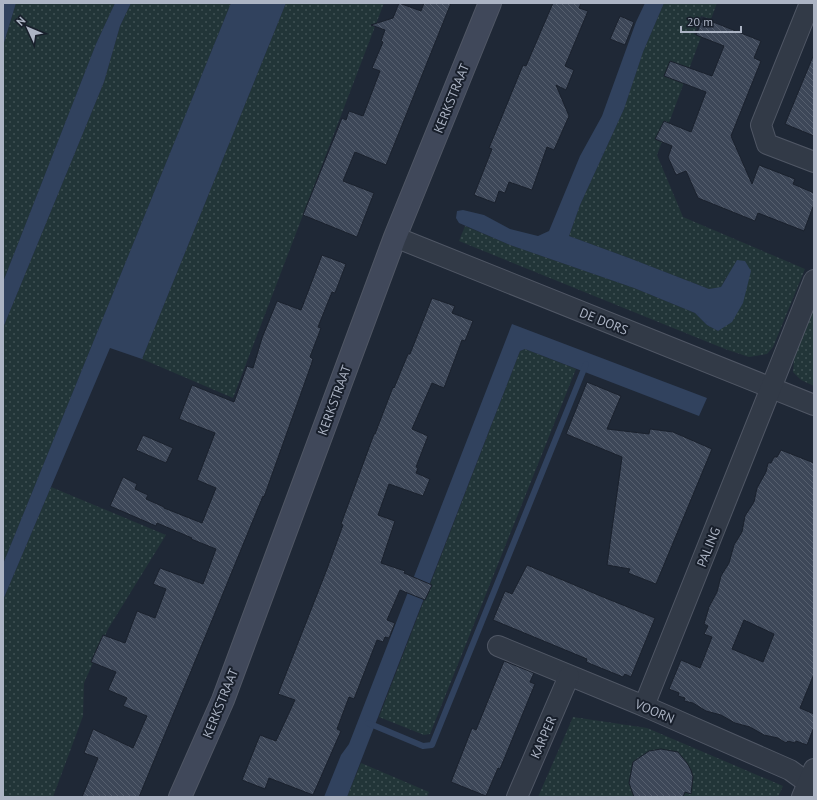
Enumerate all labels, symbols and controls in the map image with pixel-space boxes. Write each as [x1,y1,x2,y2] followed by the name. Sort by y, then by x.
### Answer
[8,8,48,48] north arrow
[681,8,741,34] scale bar
[13,14,28,29] text: N
[687,14,713,29] text: 20 m
[430,61,473,136] street label: KERKSTRAAT
[577,304,631,339] street label: DE DORS
[314,363,355,438] street label: KERKSTRAAT
[693,525,724,570] street label: PALING
[199,666,242,741] street label: KERKSTRAAT
[632,695,677,727] street label: VOORN
[527,713,560,761] street label: KARPER

